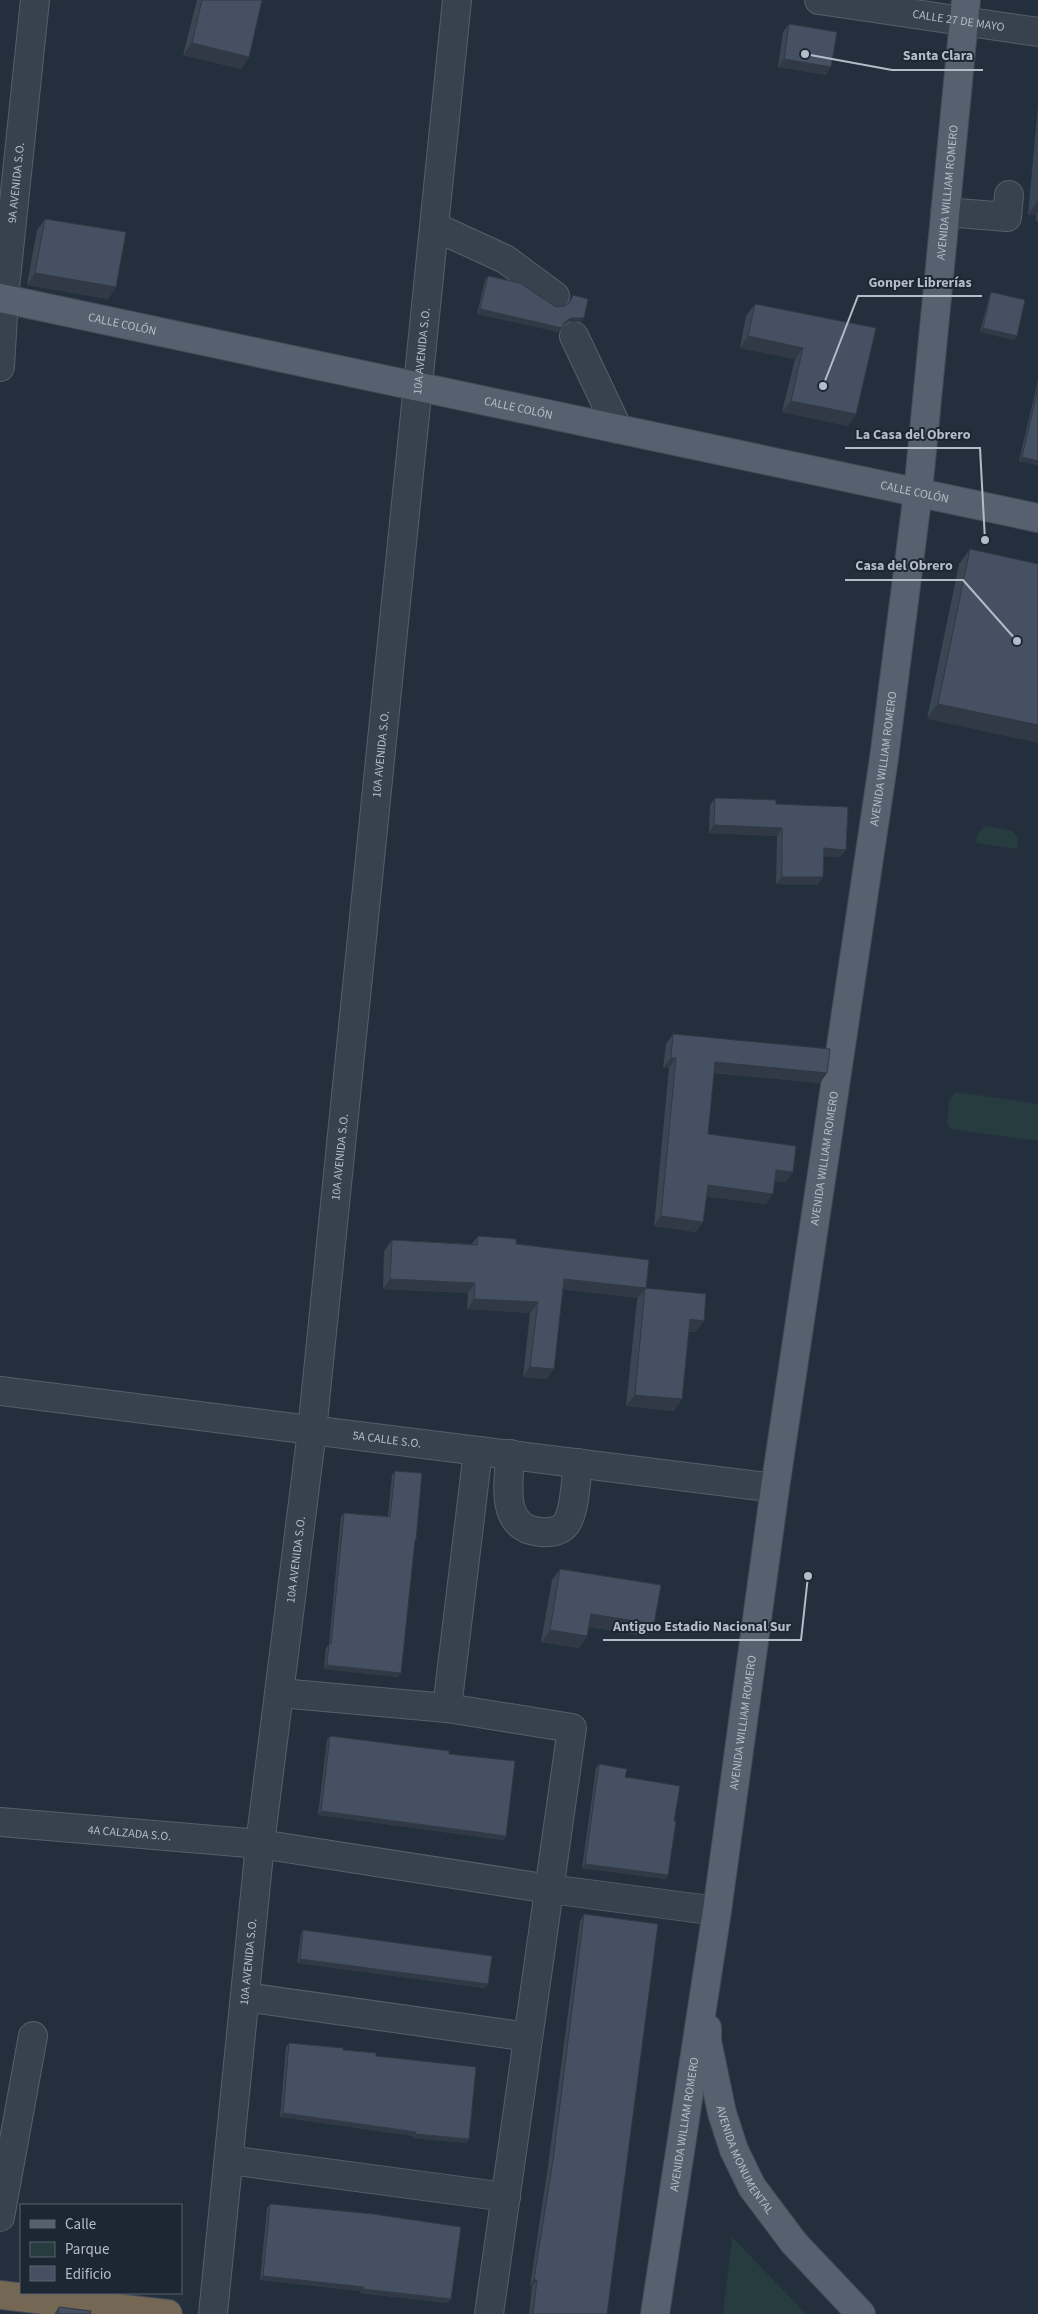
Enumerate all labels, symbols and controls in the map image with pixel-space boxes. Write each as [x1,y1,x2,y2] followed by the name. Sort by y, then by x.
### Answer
[911,6,1006,36] street label: CALLE 27 DE MAYO
[892,41,983,70] callout: Santa Clara
[903,46,973,66] text: Santa Clara
[933,124,963,261] street label: AVENIDA WILLIAM ROMERO
[4,141,29,224] street label: 9A AVENIDA S.O.
[858,267,982,296] callout: Gonper Librerías
[868,273,972,293] text: Gonper Librerías
[409,307,435,395] street label: 10A AVENIDA S.O.
[86,309,158,340] street label: CALLE COLÓN
[483,393,554,424] street label: CALLE COLÓN
[845,419,980,448] callout: La Casa del Obrero
[856,425,971,445] text: La Casa del Obrero
[879,477,950,508] street label: CALLE COLÓN
[845,551,963,580] callout: Casa del Obrero
[855,556,953,576] text: Casa del Obrero
[866,690,901,827] street label: AVENIDA WILLIAM ROMERO
[368,710,394,798] street label: 10A AVENIDA S.O.
[806,1090,843,1227] street label: AVENIDA WILLIAM ROMERO
[327,1113,353,1201] street label: 10A AVENIDA S.O.
[352,1427,422,1453] street label: 5A CALLE S.O.
[282,1515,310,1604] street label: 10A AVENIDA S.O.
[603,1611,801,1640] callout: Antiguo Estadio Nacional Sur
[612,1617,791,1637] text: Antiguo Estadio Nacional Sur
[726,1654,761,1791] street label: AVENIDA WILLIAM ROMERO
[87,1821,172,1845] street label: 4A CALZADA S.O.
[236,1918,262,2006] street label: 10A AVENIDA S.O.
[666,2056,703,2193] street label: AVENIDA WILLIAM ROMERO
[712,2104,778,2218] street label: AVENIDA MONUMENTAL
[20,2204,182,2294] legend
[65,2214,96,2235] text: Calle
[65,2239,109,2260] text: Parque
[65,2264,112,2285] text: Edificio

